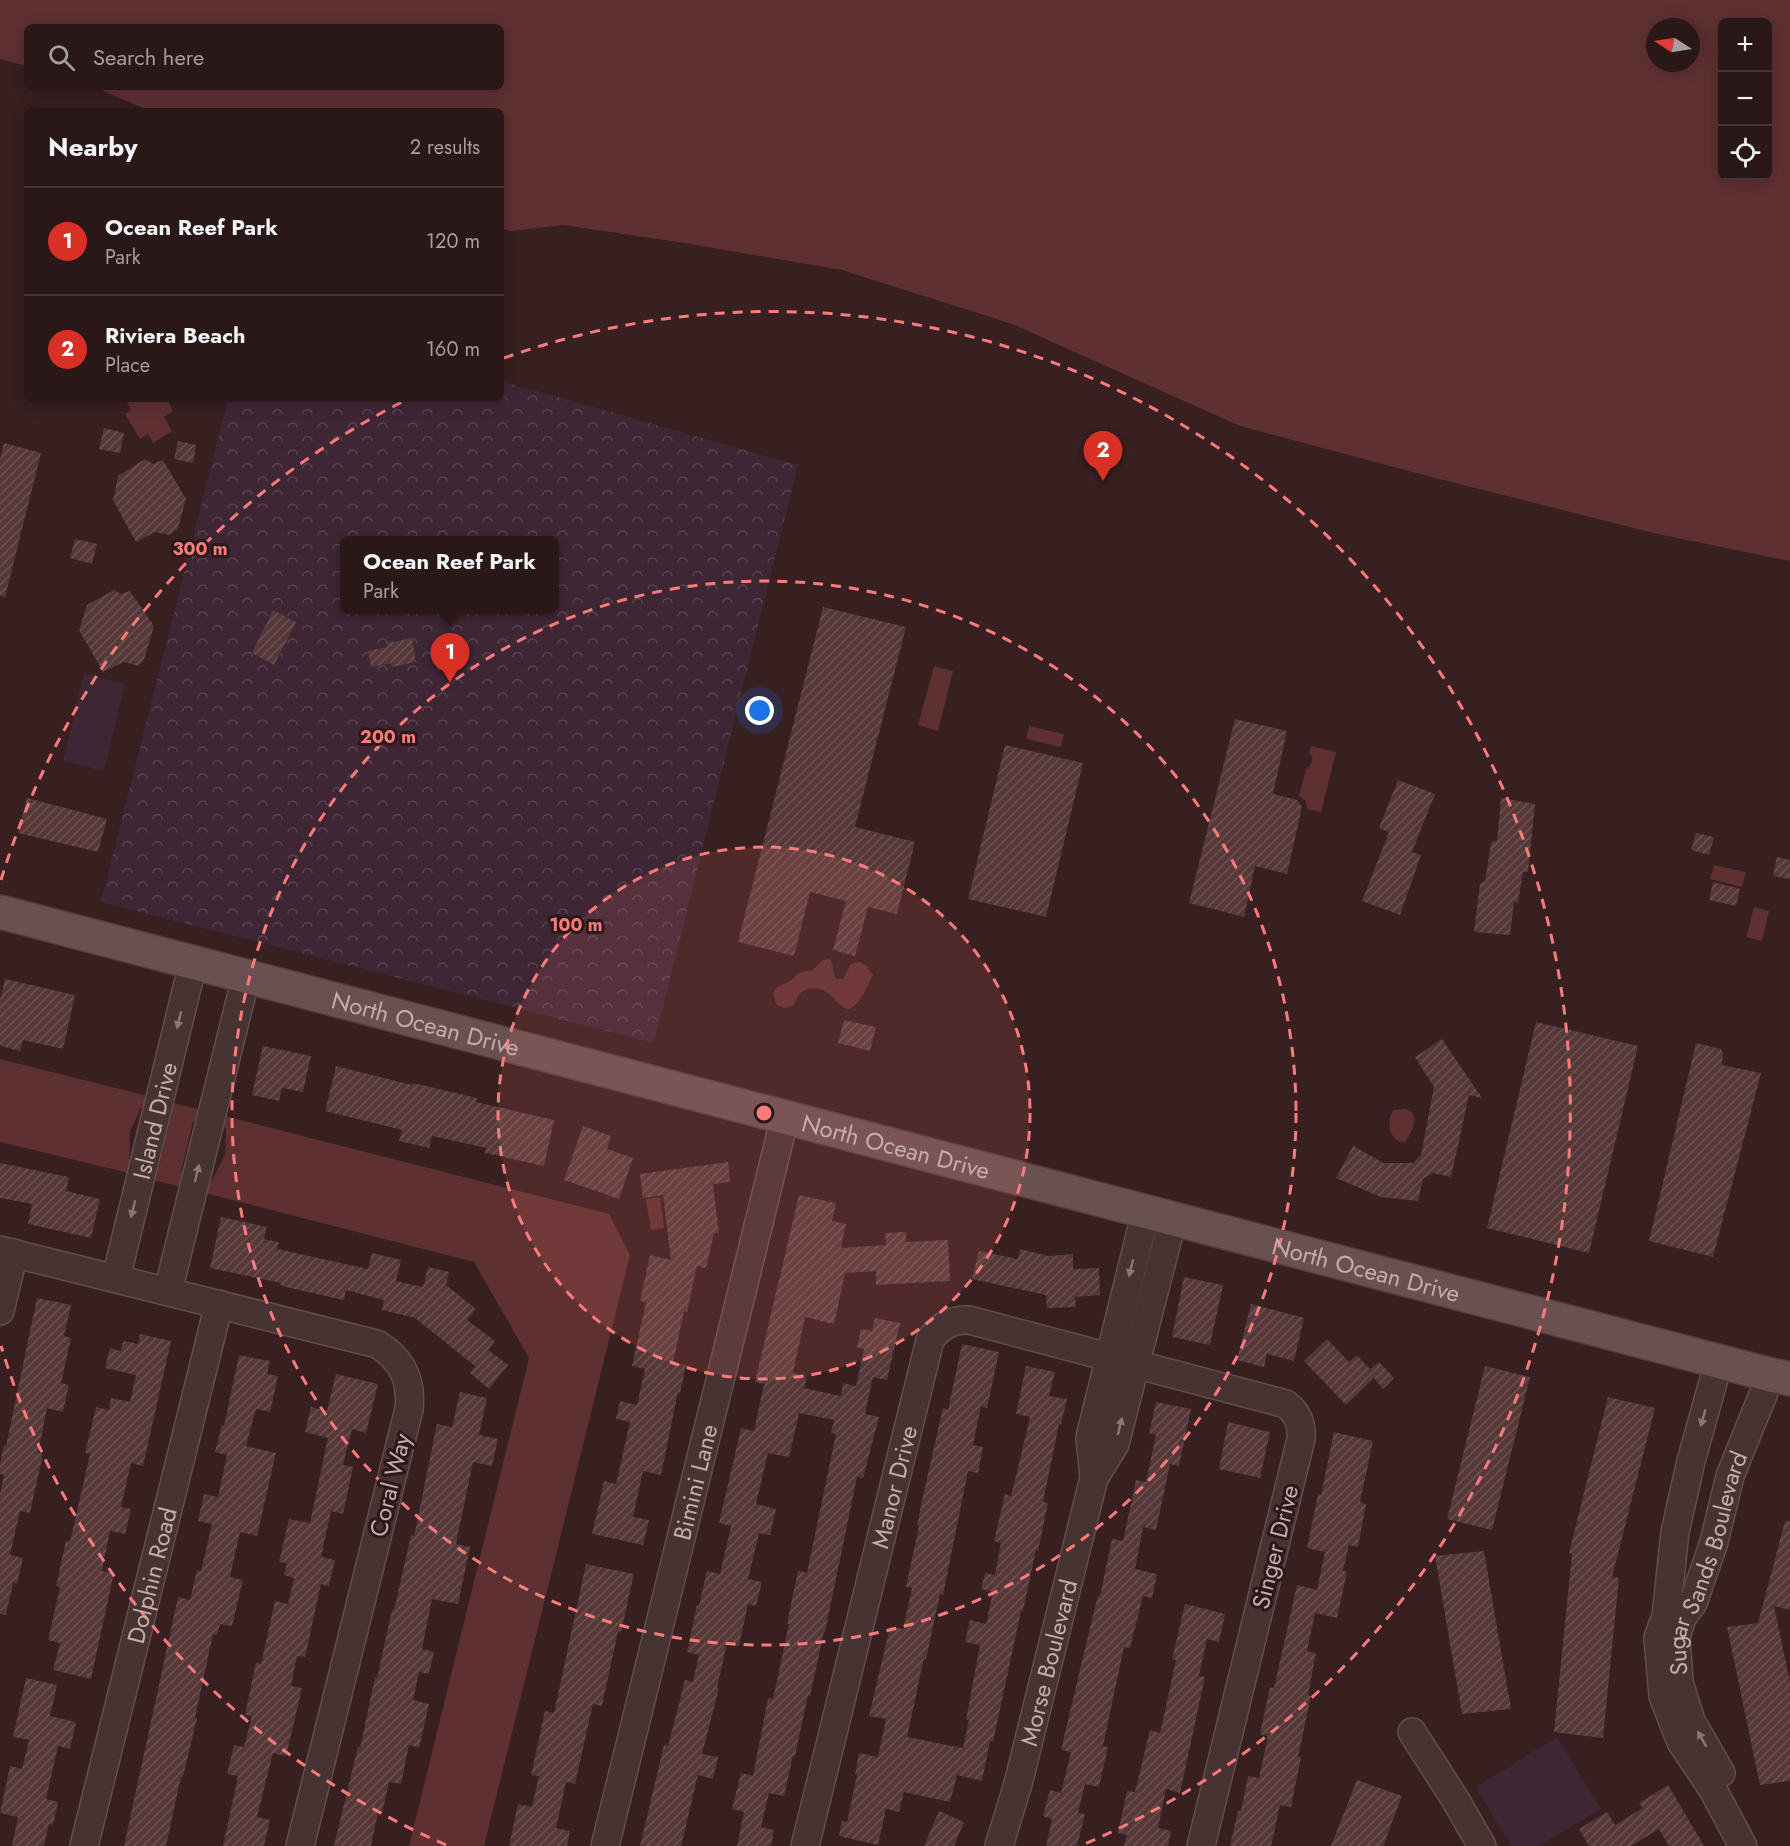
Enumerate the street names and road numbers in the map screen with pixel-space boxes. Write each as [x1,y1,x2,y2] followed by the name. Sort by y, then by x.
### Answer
[328,982,524,1065] street label: North Ocean Drive
[123,1058,186,1183] street label: Island Drive
[798,1105,994,1188] street label: North Ocean Drive
[1268,1228,1464,1310] street label: North Ocean Drive
[664,1420,726,1543] street label: Bimini Lane
[862,1422,926,1552] street label: Manor Drive
[360,1429,420,1540] street label: Coral Way
[1658,1446,1756,1677] street label: Sugar Sands Boulevard
[1243,1481,1307,1613] street label: Singer Drive
[118,1504,185,1647] street label: Dolphin Road
[1011,1575,1086,1750] street label: Morse Boulevard

